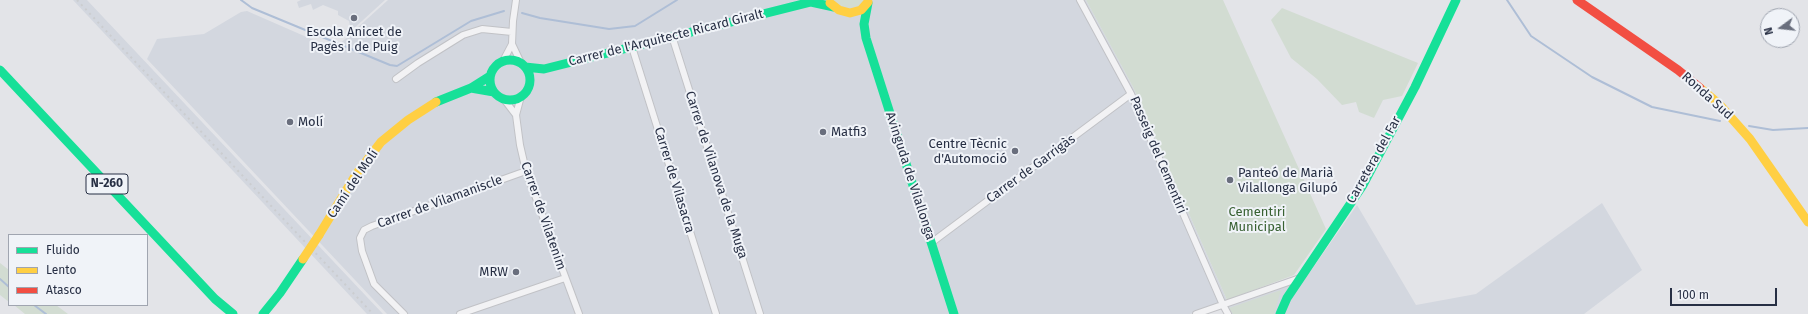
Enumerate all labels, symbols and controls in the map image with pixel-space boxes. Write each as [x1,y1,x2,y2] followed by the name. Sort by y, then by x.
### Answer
[567,6,765,70] street label: Carrer de l'Arquitecte Ricard Giralt
[1760,8,1800,48] north arrow
[349,13,359,23] marker: Escola Anicet de Pagès i de Puig
[306,24,402,55] place label: Escola Anicet de Pagès i de Puig
[1762,26,1776,36] text: N
[1678,69,1736,123] street label: Ronda Sud
[682,89,750,261] street label: Carrer de Vilanova de la Muga
[1126,94,1190,216] street label: Passeig del Cementiri
[882,110,938,242] street label: Avinguda de Vilallonga
[298,114,323,130] place label: Molí
[1344,114,1404,206] street label: Carretera del Far
[285,117,295,127] marker: Molí
[831,124,867,140] place label: Matfi3
[650,125,698,235] street label: Carrer de Vilasacra
[818,127,828,137] marker: Matfi3
[983,131,1079,207] street label: Carrer de Garrigàs
[929,136,1007,167] place label: Centre Tècnic d'Automoció
[1010,146,1020,156] marker: Centre Tècnic d'Automoció
[324,147,382,221] street label: Camí del Molí
[517,160,569,272] street label: Carrer de Vilatenim
[1238,165,1338,196] place label: Panteó de Marià Vilallonga Gilupó
[375,172,505,232] street label: Carrer de Vilamaniscle
[86,174,128,194] road number: N-260
[1225,175,1235,185] marker: Panteó de Marià Vilallonga Gilupó
[1228,204,1286,235] park label: Cementiri Municipal
[8,234,148,306] legend
[46,243,80,257] text: Fluido
[46,263,76,277] text: Lento
[479,264,508,280] place label: MRW
[511,267,521,277] marker: MRW
[1672,280,1779,306] scale bar
[46,283,82,297] text: Atasco
[1677,288,1709,302] text: 100 m

